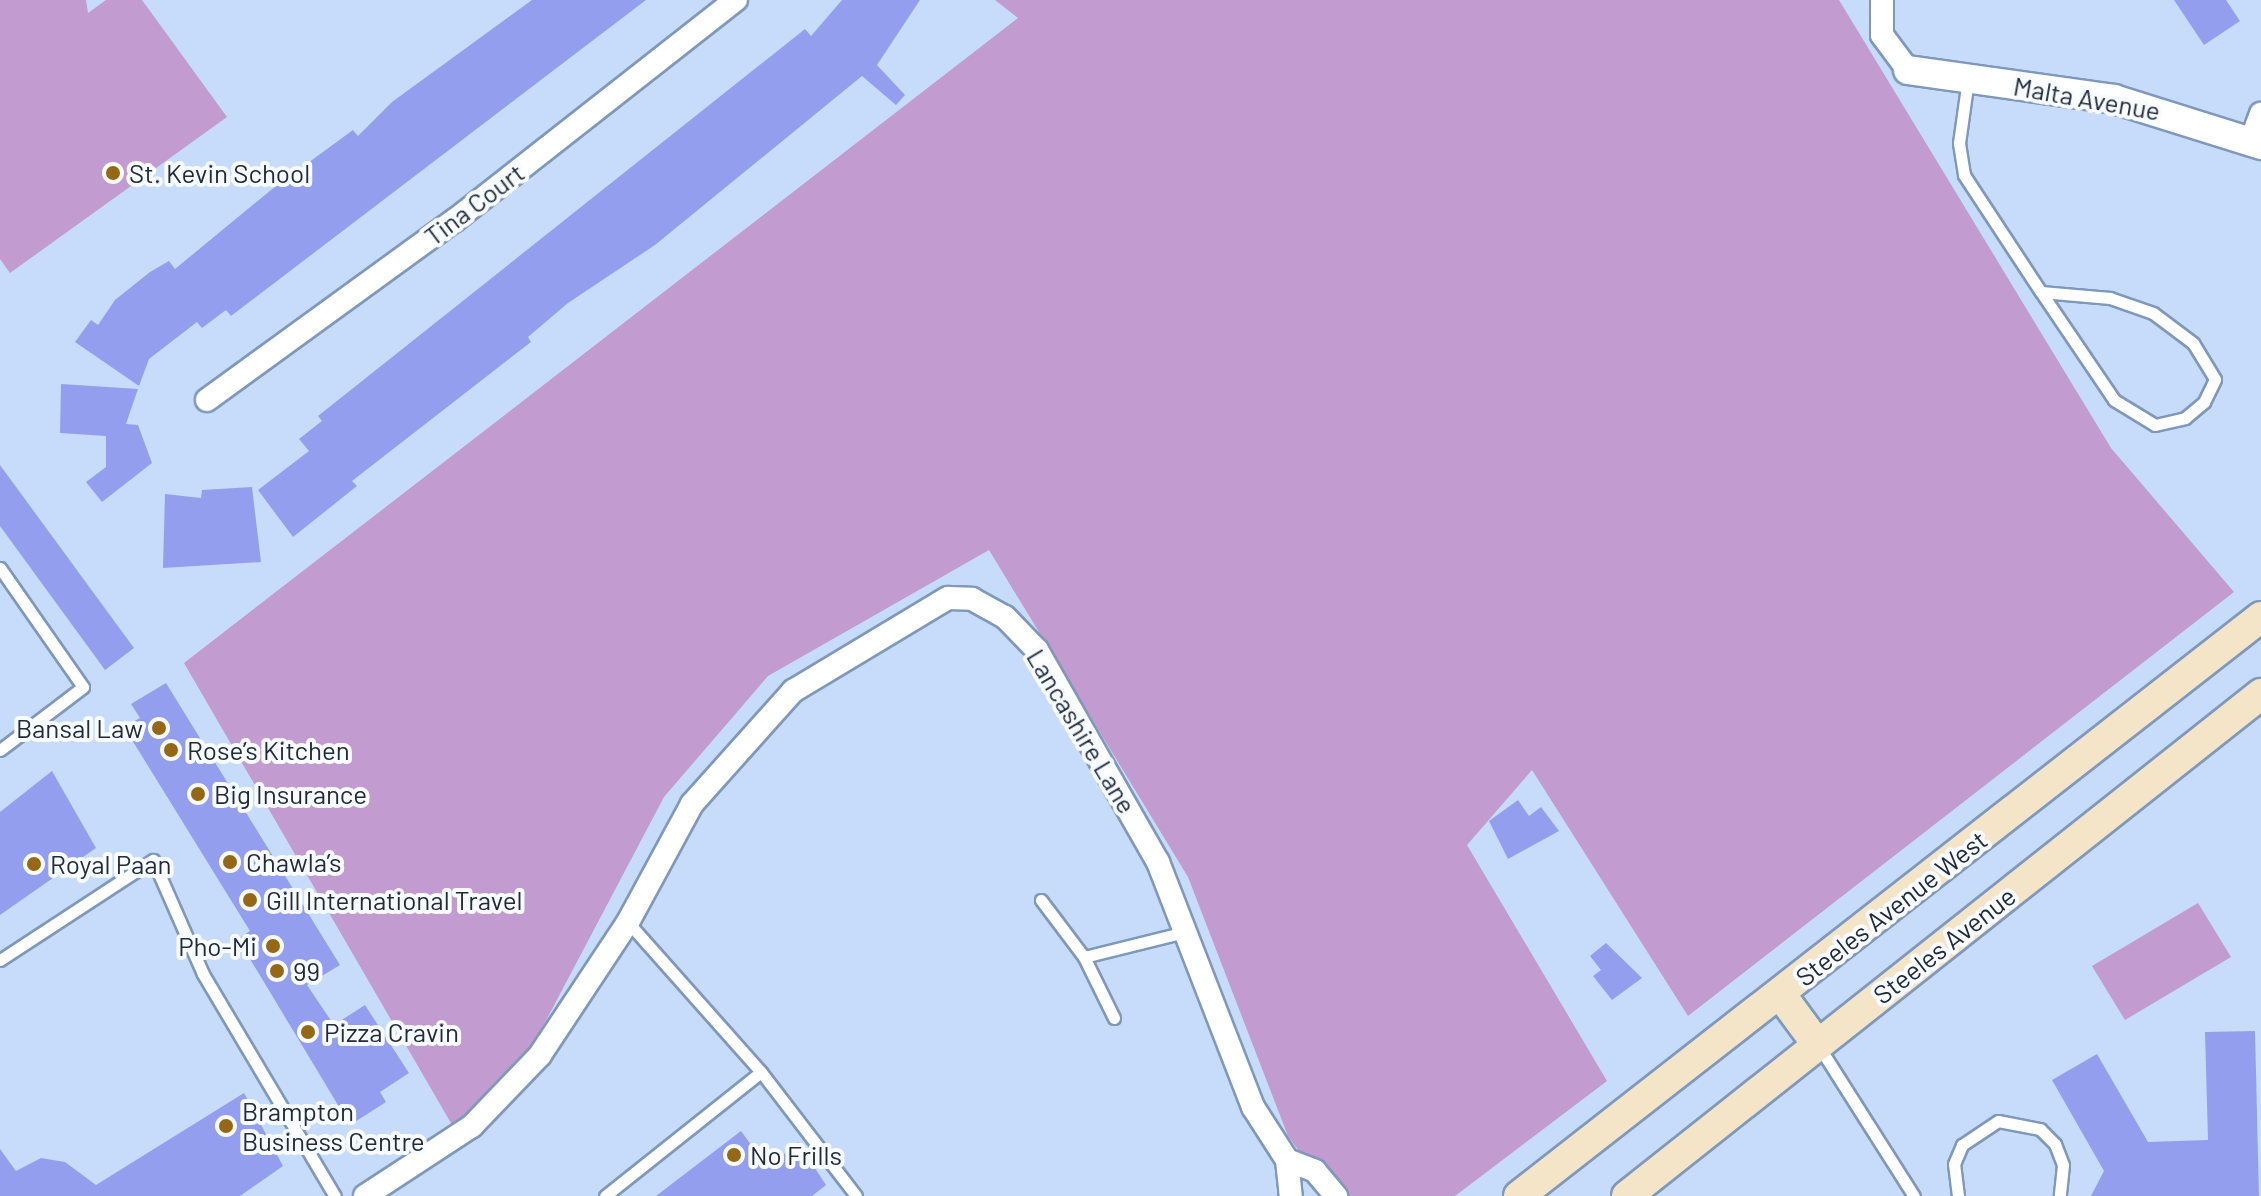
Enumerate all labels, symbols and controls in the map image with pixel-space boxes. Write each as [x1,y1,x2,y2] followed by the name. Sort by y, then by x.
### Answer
[2011,70,2163,126] street label: Malta Avenue
[418,156,530,252] street label: Tina Court
[129,157,310,189] place label: St. Kevin School
[104,164,122,182] marker: St. Kevin School
[1021,643,1143,819] street label: Lancashire Lane
[16,712,143,744] place label: Bansal Law
[150,719,168,737] marker: Bansal Law
[187,734,350,766] place label: Rose’s Kitchen
[162,741,180,759] marker: Rose’s Kitchen
[214,778,367,810] place label: Big Insurance
[189,785,207,803] marker: Big Insurance
[1789,824,1993,992] street label: Steeles Avenue West
[246,846,341,878] place label: Chawla’s
[50,848,172,880] place label: Royal Paan
[221,853,239,871] marker: Chawla’s
[25,855,43,873] marker: Royal Paan
[1867,880,2021,1010] street label: Steeles Avenue
[266,884,523,916] place label: Gill International Travel
[241,891,259,909] marker: Gill International Travel
[178,930,257,962] place label: Pho-Mi
[264,937,282,955] marker: Pho-Mi
[293,955,320,987] place label: 99
[268,962,286,980] marker: 99
[324,1016,459,1048] place label: Pizza Cravin
[299,1023,317,1041] marker: Pizza Cravin
[242,1095,425,1156] place label: Brampton Business Centre
[217,1117,235,1135] marker: Brampton Business Centre
[750,1139,842,1171] place label: No Frills
[725,1146,743,1164] marker: No Frills

